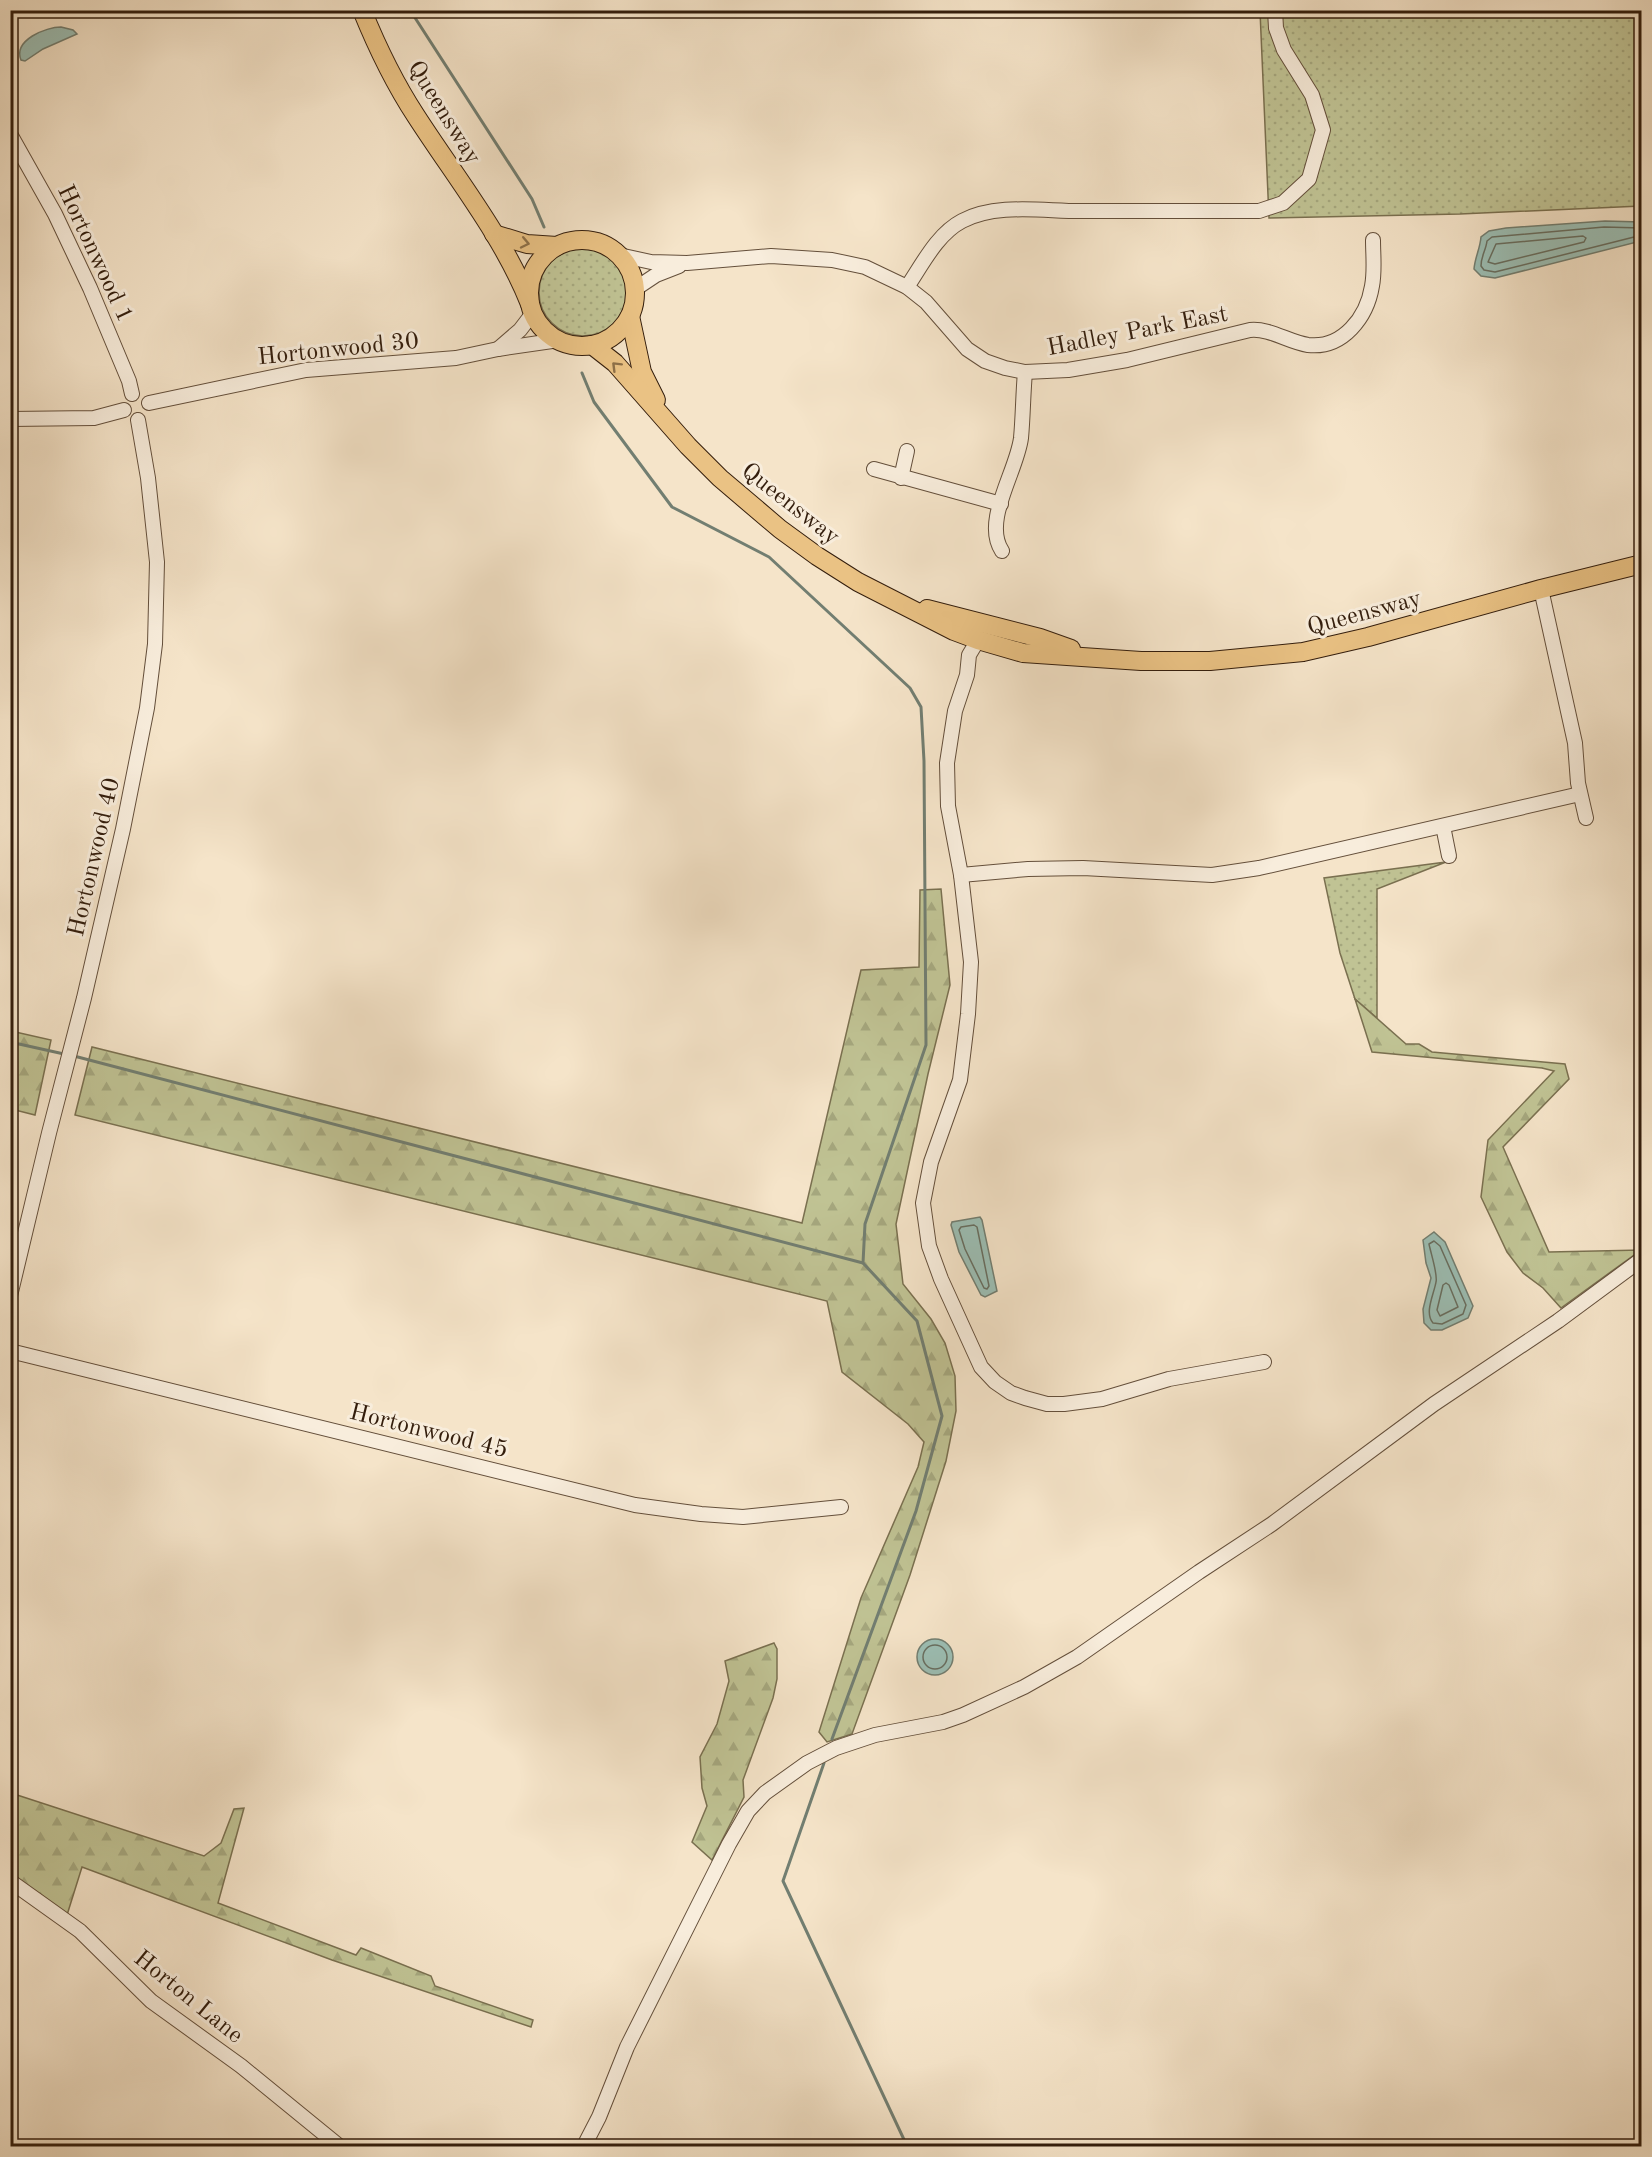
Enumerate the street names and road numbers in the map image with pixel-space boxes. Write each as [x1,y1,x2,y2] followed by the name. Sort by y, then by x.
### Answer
[402,57,485,169] street label: Queensway
[52,182,136,326] street label: Hortonwood 1
[1045,303,1230,361] street label: Hadley Park East
[256,330,420,370] street label: Hortonwood 30
[736,459,844,550] street label: Queensway
[1305,587,1424,641] street label: Queensway
[65,776,125,939] street label: Hortonwood 40
[347,1401,510,1463] street label: Hortonwood 45
[129,1947,247,2049] street label: Horton Lane

